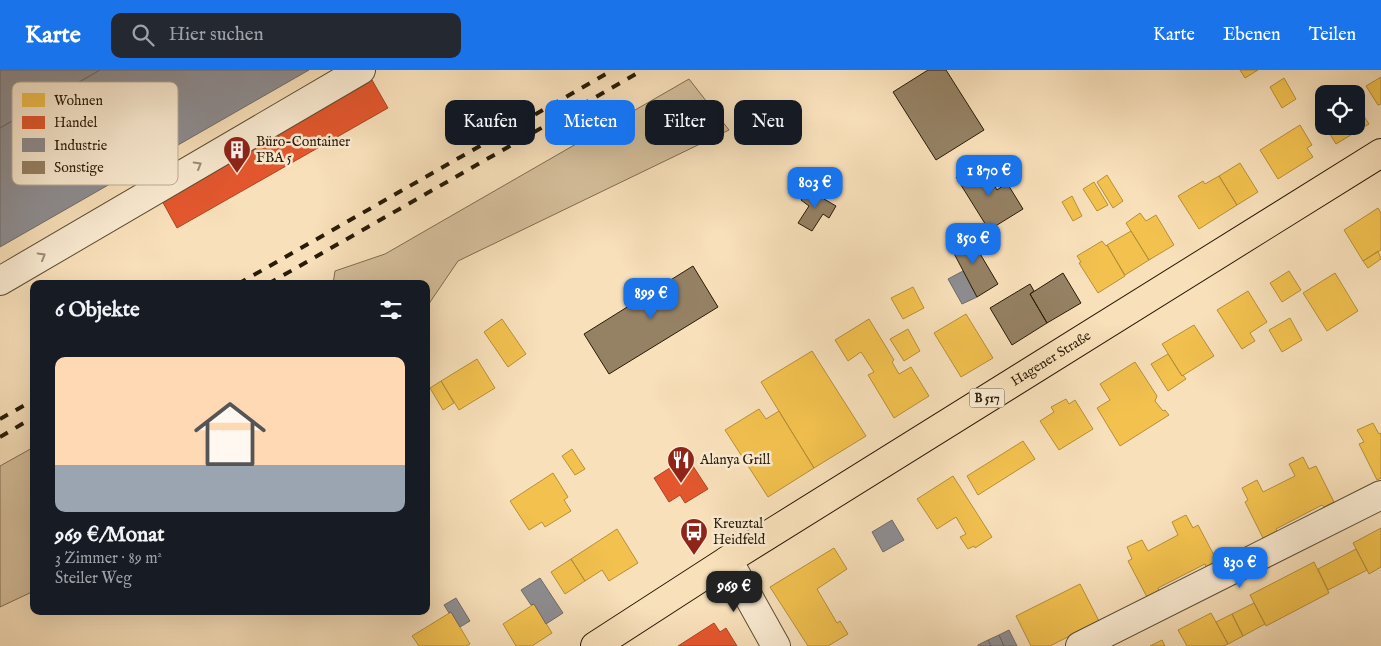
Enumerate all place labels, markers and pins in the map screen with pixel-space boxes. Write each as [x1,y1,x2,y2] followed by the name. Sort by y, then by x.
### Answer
[256,133,350,167] place label: Büro-Container FBA 5
[222,135,252,174] building icon: Büro-Container FBA 5
[943,154,1035,197] pin: 1 870 €
[780,166,850,209] pin: 803 €
[938,222,1008,265] pin: 850 €
[616,278,686,320] pin: 899 €
[666,445,696,484] restaurant icon: Alanya Grill
[699,451,770,469] place label: Alanya Grill
[713,515,766,549] place label: Kreuztal Heidfeld
[679,517,709,556] bus stop icon: Kreuztal Heidfeld
[1205,546,1275,589] pin: 830 €
[699,570,769,613] pin: 969 €

